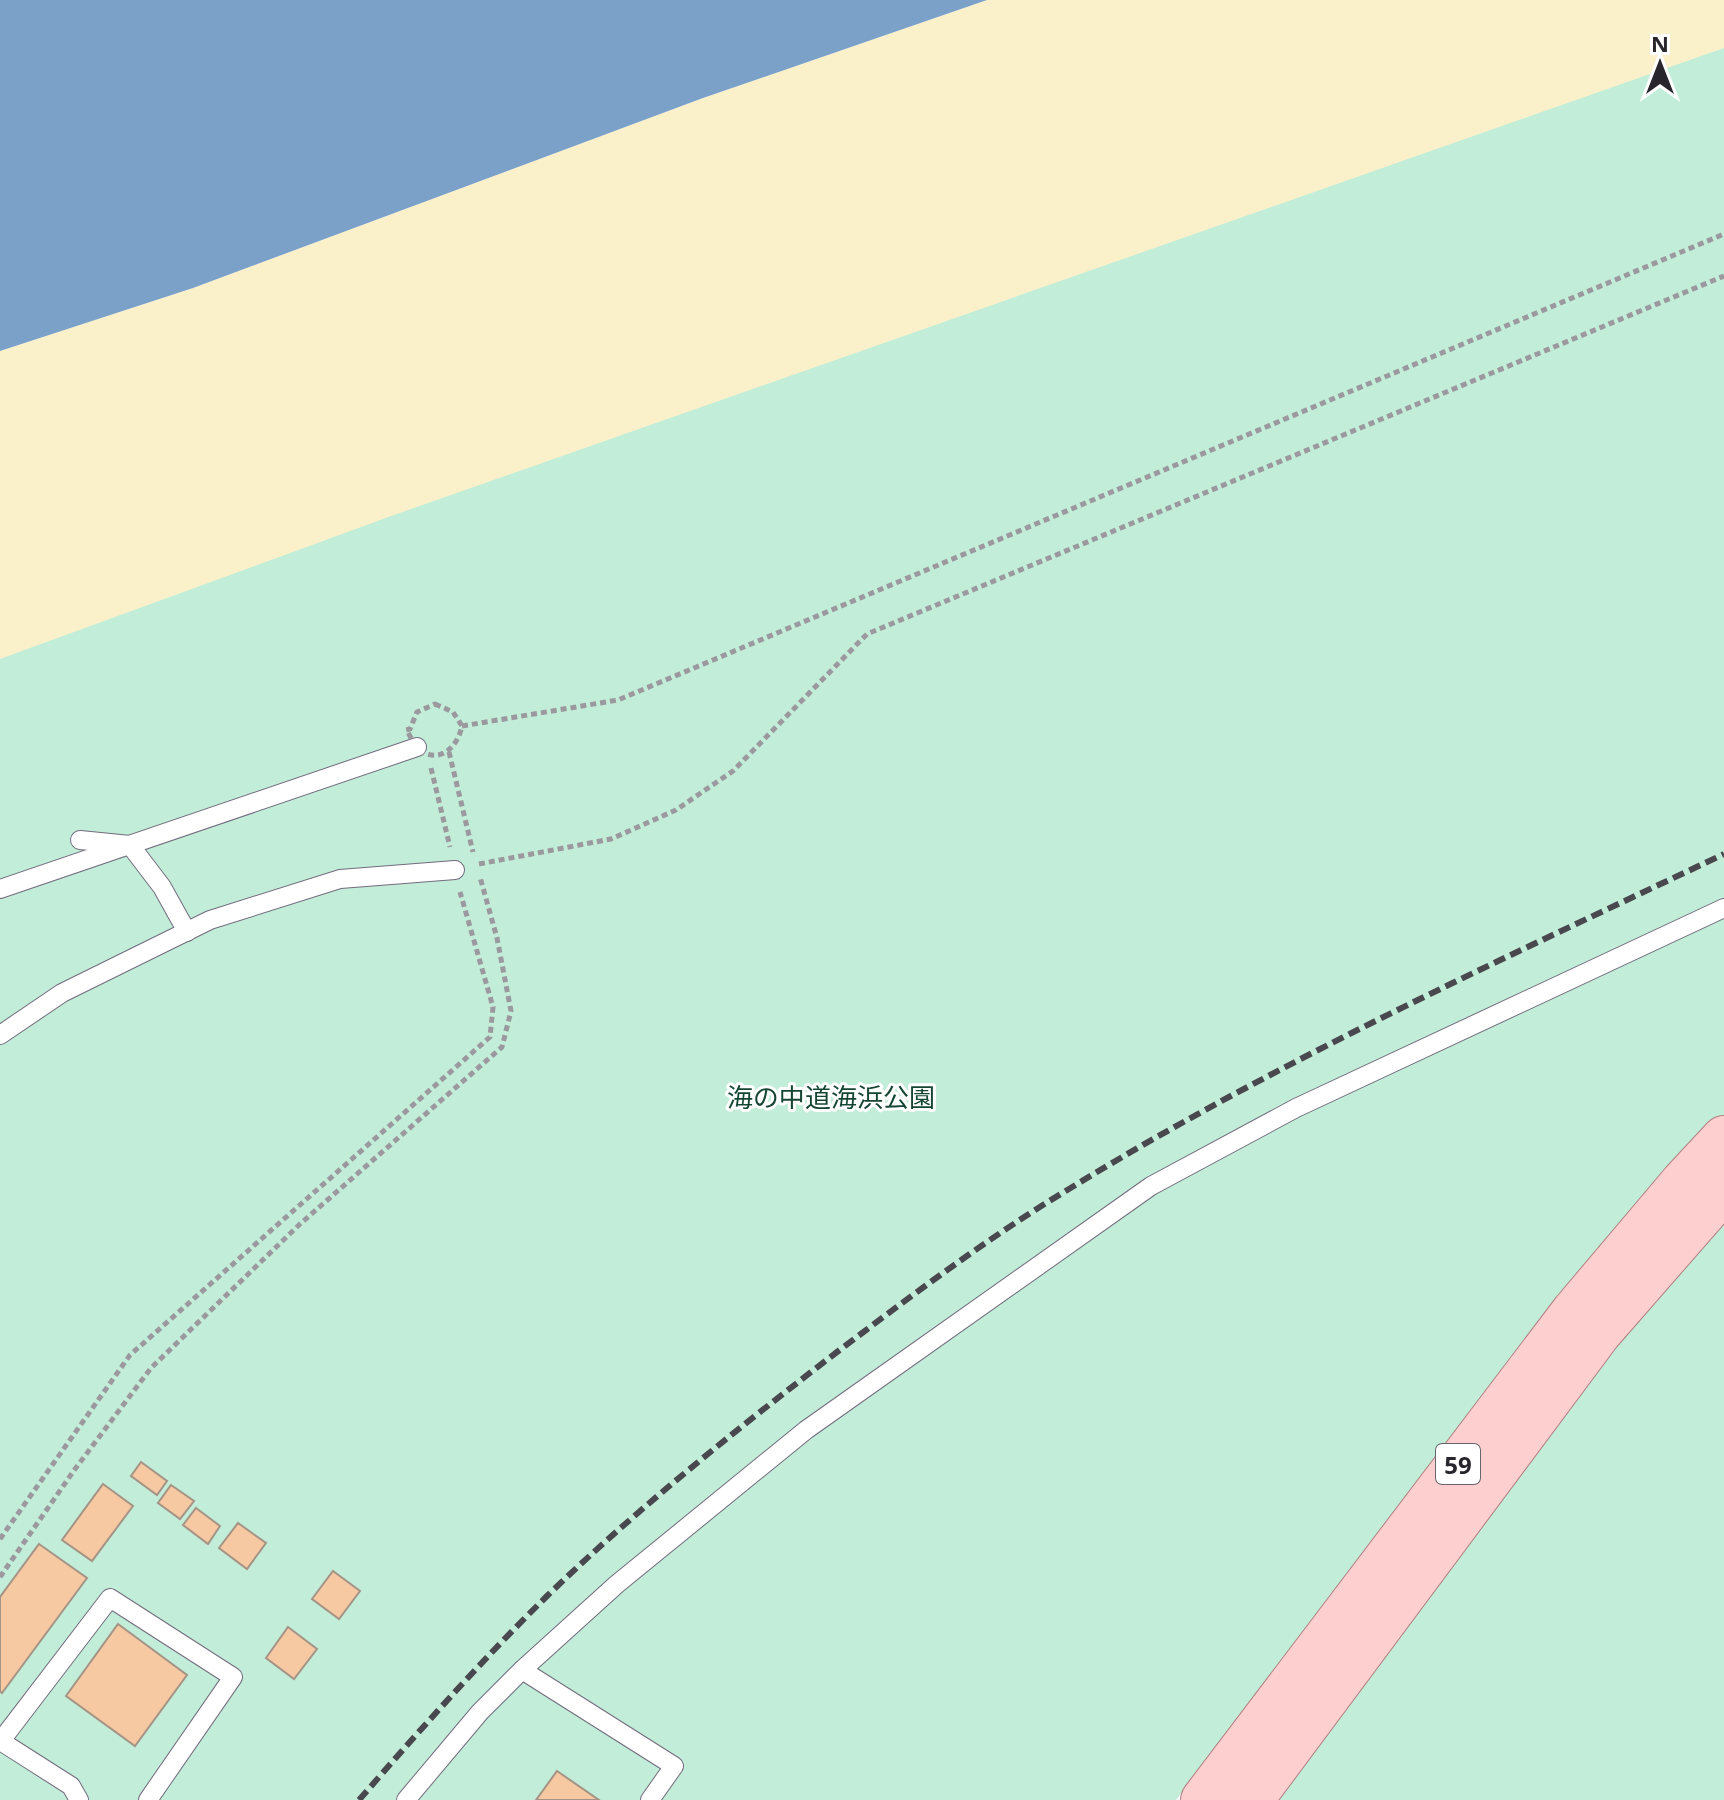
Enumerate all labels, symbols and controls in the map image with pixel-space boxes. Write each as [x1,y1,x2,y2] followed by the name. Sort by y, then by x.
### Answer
[1620,24,1700,104] north arrow
[1651,28,1669,58] text: N
[727,1079,935,1115] park label: 海の中道海浜公園
[1436,1444,1480,1484] road number: 59

